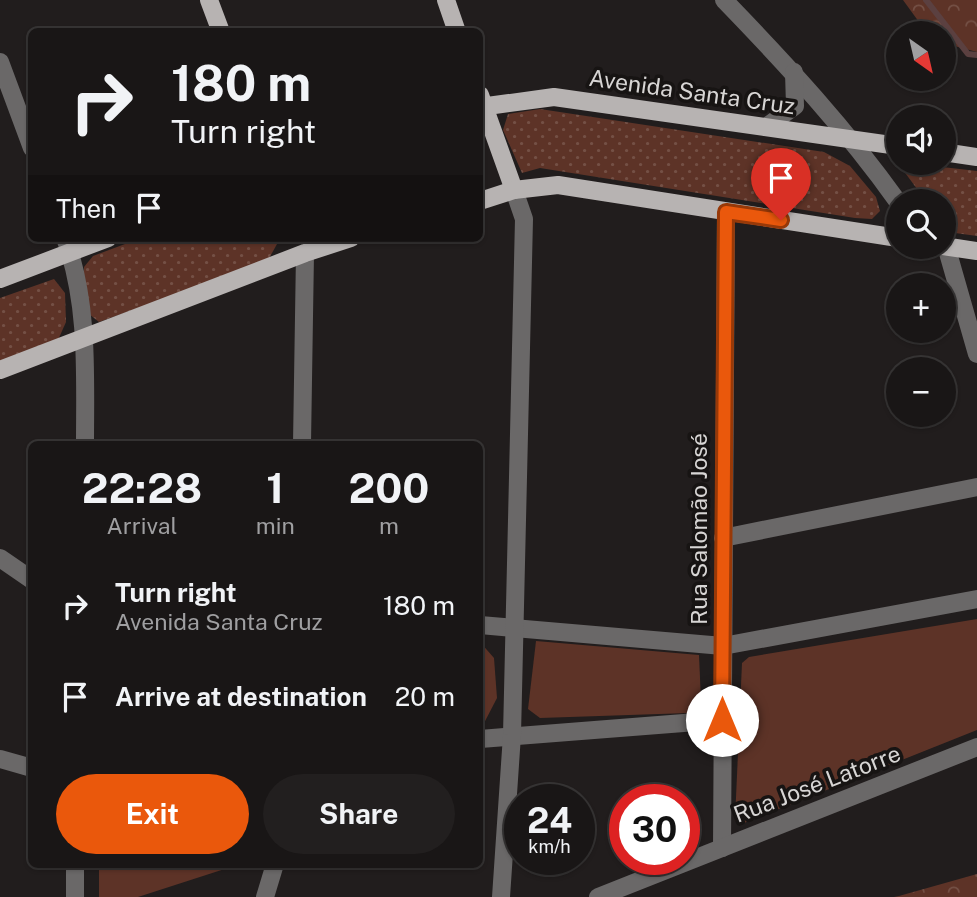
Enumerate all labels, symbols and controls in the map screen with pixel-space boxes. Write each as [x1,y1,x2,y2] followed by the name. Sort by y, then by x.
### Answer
[886,21,956,91] north arrow
[886,21,956,427] map controls
[171,54,311,112] text: 180 m
[56,56,147,147] icon: right
[587,64,797,119] street label: Avenida Santa Cruz
[886,105,956,175] button: sound
[171,113,316,150] text: Turn right
[751,148,811,220] pin
[762,159,800,197] icon: arrive
[130,189,168,227] icon: arrive
[886,189,956,259] button: search
[56,193,116,224] text: Then
[886,273,956,343] button: +
[886,357,956,427] button: −
[685,433,712,625] street label: Rua Salomão José
[82,463,202,512] text: 22:28
[266,463,284,512] text: 1
[349,463,429,512] text: 200
[106,512,177,539] text: Arrival
[256,512,295,539] text: min
[379,512,399,539] text: m
[115,577,237,608] text: Turn right
[56,587,94,625] icon: right
[383,590,455,621] text: 180 m
[115,608,323,635] text: Avenida Santa Cruz
[56,678,94,716] icon: arrive
[115,681,367,712] text: Arrive at destination
[395,681,455,712] text: 20 m
[685,683,759,757] position arrow
[730,739,904,828] street label: Rua José Latorre
[56,774,249,854] button: Exit
[263,774,455,854] button: Share
[609,784,700,875] speed limit sign: 30
[527,800,572,841] text: 24
[528,836,571,857] text: km/h

